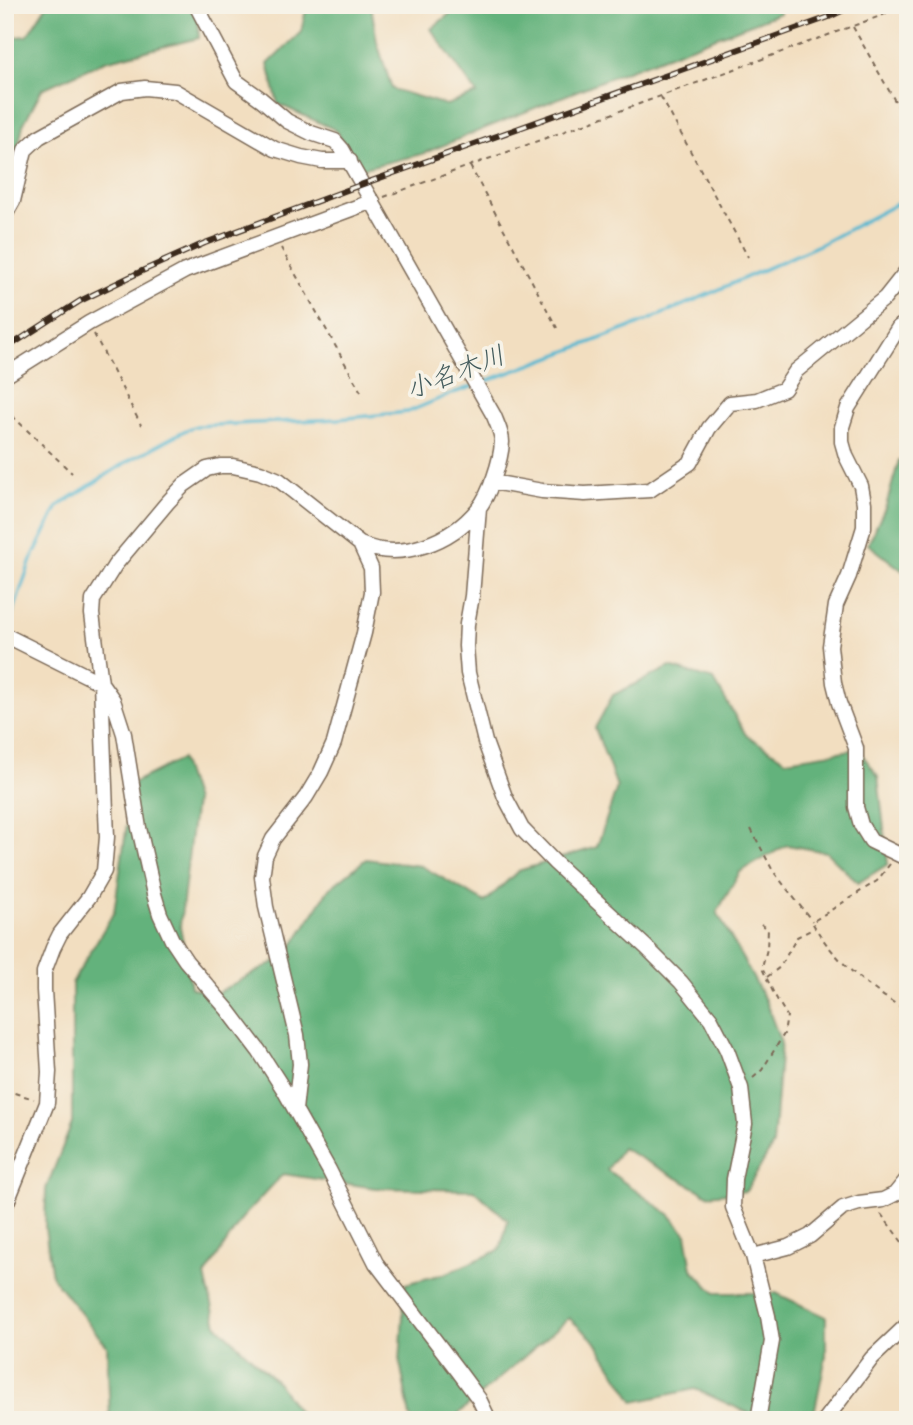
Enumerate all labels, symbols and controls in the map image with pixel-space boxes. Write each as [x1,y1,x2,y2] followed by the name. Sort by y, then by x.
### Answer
[400,337,510,408] water label: 小名木川

